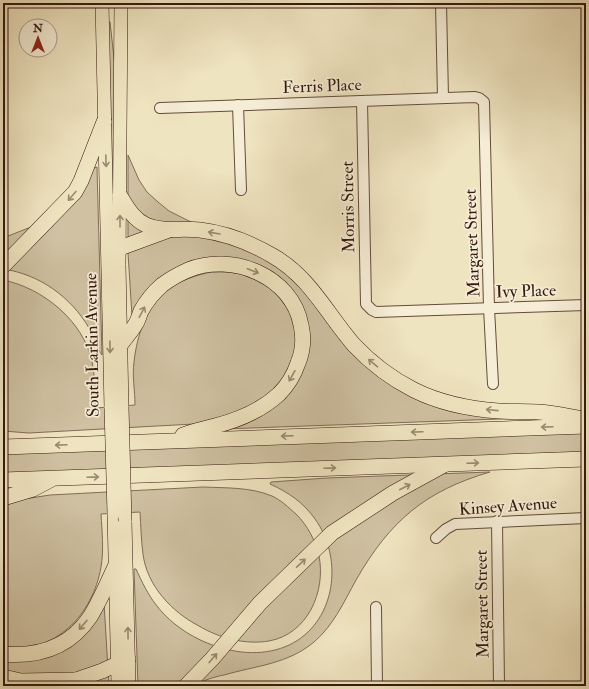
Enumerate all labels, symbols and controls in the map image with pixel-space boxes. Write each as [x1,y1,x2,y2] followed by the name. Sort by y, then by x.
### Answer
[18,18,58,58] north arrow
[32,22,44,35] text: N
[282,74,362,98] street label: Ferris Place
[102,154,109,167] one-way arrow
[337,160,359,253] street label: Morris Street
[460,188,484,298] street label: Margaret Street
[67,191,76,201] one-way arrow
[116,215,124,228] one-way arrow
[208,228,221,236] one-way arrow
[246,267,258,275] one-way arrow
[80,273,104,417] street label: South Larkin Avenue
[496,279,557,304] street label: Ivy Place
[138,306,146,318] one-way arrow
[106,340,114,353] one-way arrow
[368,358,378,367] one-way arrow
[288,370,296,382] one-way arrow
[486,406,499,414] one-way arrow
[541,423,554,431] one-way arrow
[411,428,424,435] one-way arrow
[281,433,294,440] one-way arrow
[55,441,68,449] one-way arrow
[466,459,479,467] one-way arrow
[323,465,336,472] one-way arrow
[86,473,99,481] one-way arrow
[399,482,411,490] one-way arrow
[458,492,558,521] street label: Kinsey Avenue
[471,549,493,658] street label: Margaret Street
[296,558,306,567] one-way arrow
[78,620,87,630] one-way arrow
[124,627,132,640] one-way arrow
[208,653,217,663] one-way arrow

